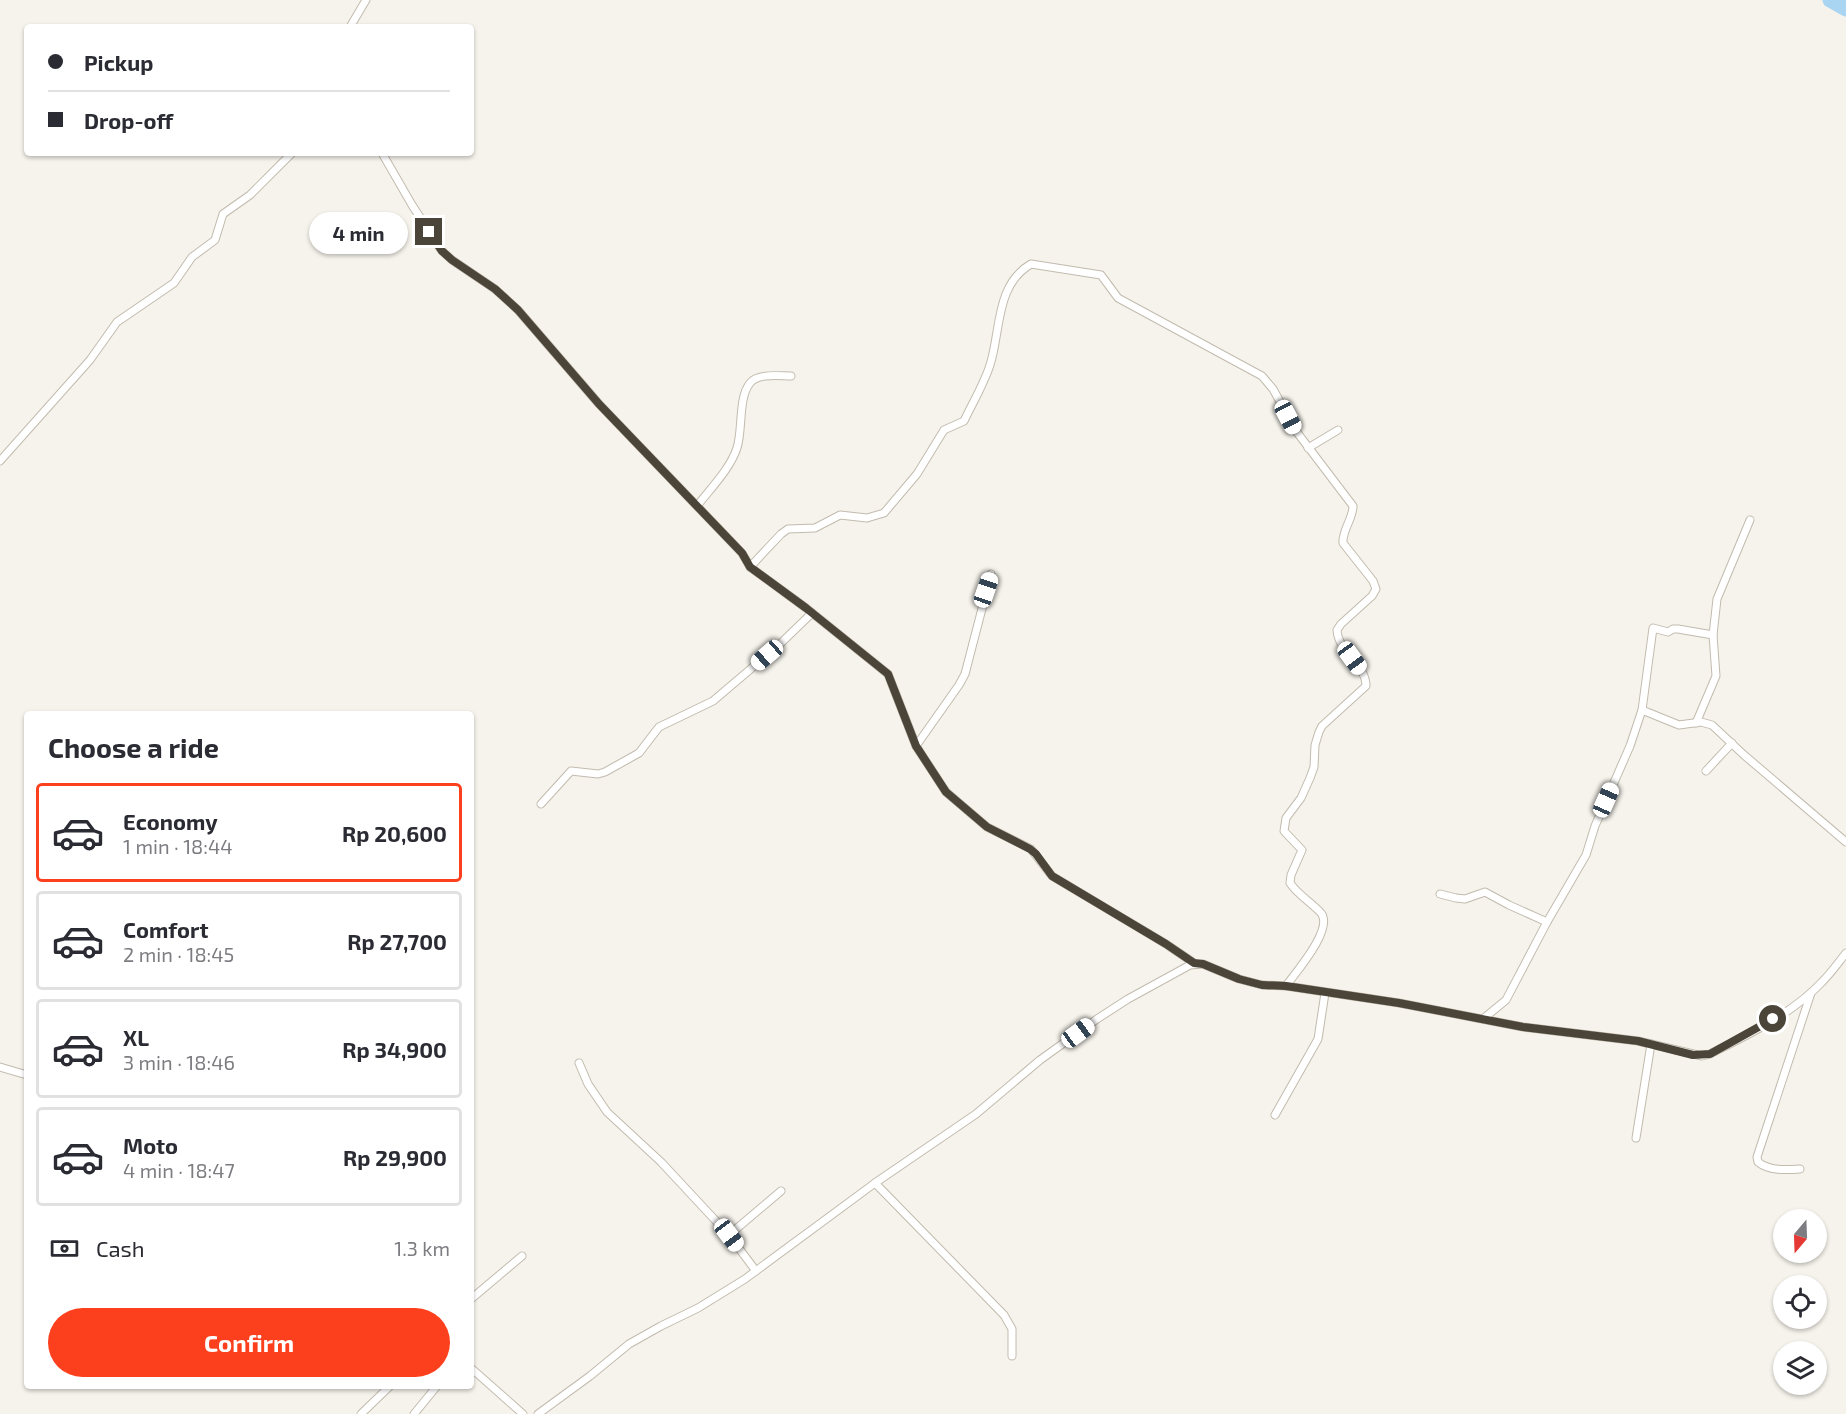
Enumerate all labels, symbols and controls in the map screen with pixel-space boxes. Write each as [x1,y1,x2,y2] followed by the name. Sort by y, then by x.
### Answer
[84,49,153,75] text: Pickup
[84,107,173,133] text: Drop-off
[309,211,408,253] callout: 4 min
[415,218,442,245] route end
[332,221,385,245] text: 4 min
[1272,397,1304,437] car
[972,570,1000,610] car
[748,636,786,674] car
[1334,638,1370,678] car
[48,731,219,763] text: Choose a ride
[1590,780,1622,820] car
[51,806,105,860] icon: car
[123,808,218,834] text: Economy
[342,820,447,846] text: Rp 20,600
[123,834,233,858] text: 1 min · 18:44
[51,914,105,968] icon: car
[123,916,208,942] text: Comfort
[347,928,447,954] text: Rp 27,700
[123,942,234,966] text: 2 min · 18:45
[1759,1005,1786,1032] route start
[1058,1015,1098,1051] car
[51,1022,105,1076] icon: car
[123,1024,149,1050] text: XL
[342,1036,447,1062] text: Rp 34,900
[123,1050,235,1074] text: 3 min · 18:46
[51,1130,105,1184] icon: car
[123,1132,178,1158] text: Moto
[343,1144,447,1170] text: Rp 29,900
[123,1158,235,1182] text: 4 min · 18:47
[1773,1209,1827,1263] north arrow
[1773,1209,1827,1395] map controls
[711,1215,747,1255] car
[48,1232,81,1265] icon: cash
[96,1235,145,1261] text: Cash
[394,1236,450,1260] text: 1.3 km
[1773,1275,1827,1329] button: locate
[48,1308,450,1377] button: Confirm
[1773,1341,1827,1395] button: layers

